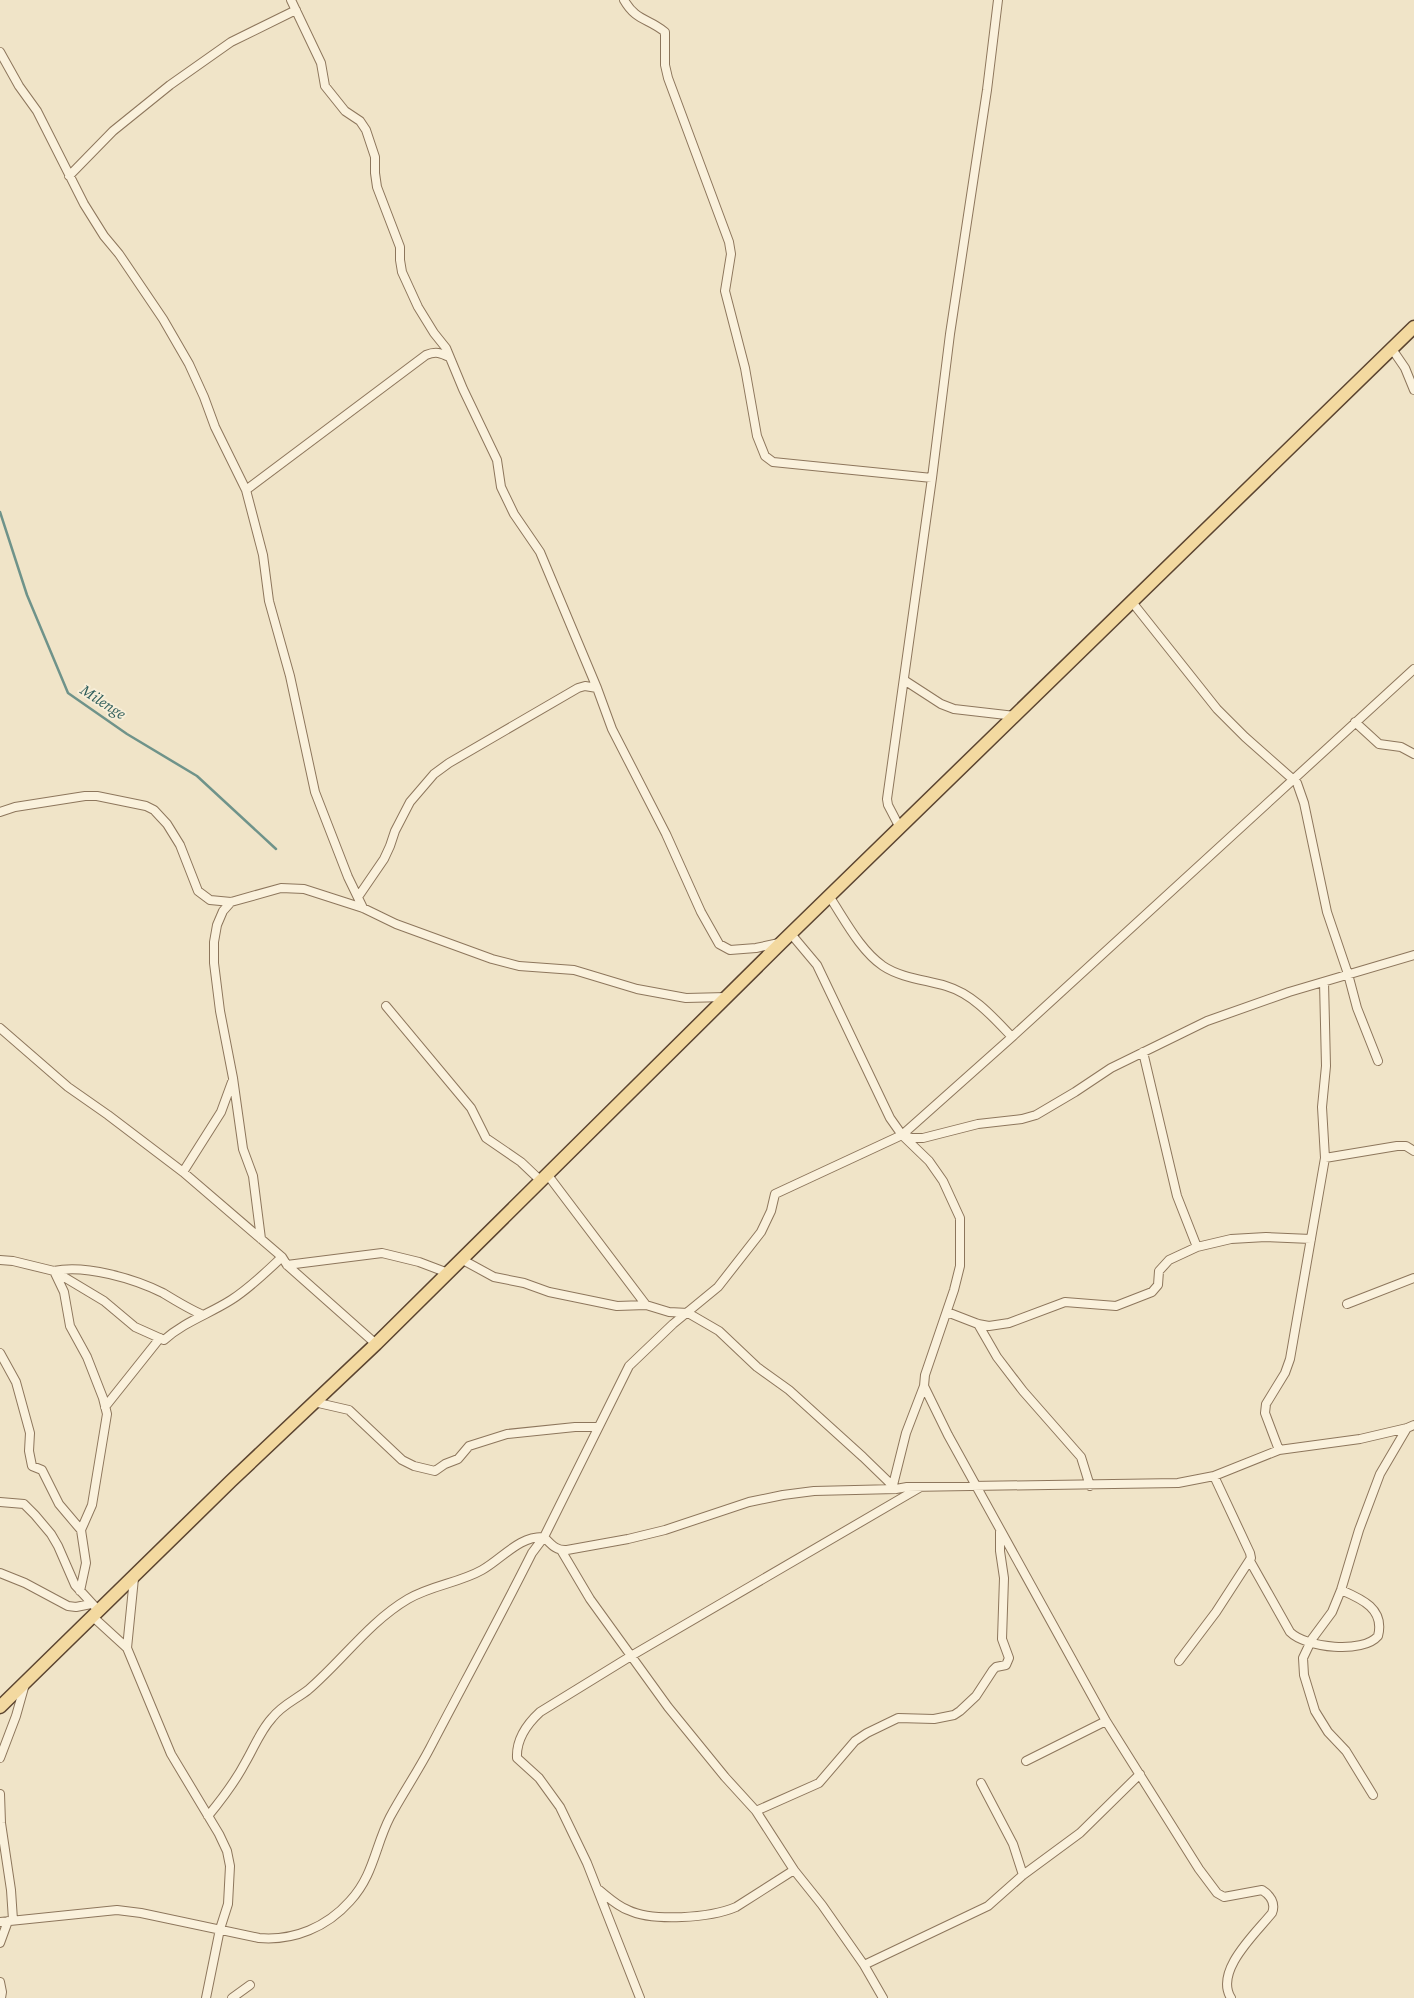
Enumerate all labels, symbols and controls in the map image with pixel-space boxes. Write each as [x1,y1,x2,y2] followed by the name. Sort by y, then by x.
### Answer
[76,679,130,724] water label: Milenge

